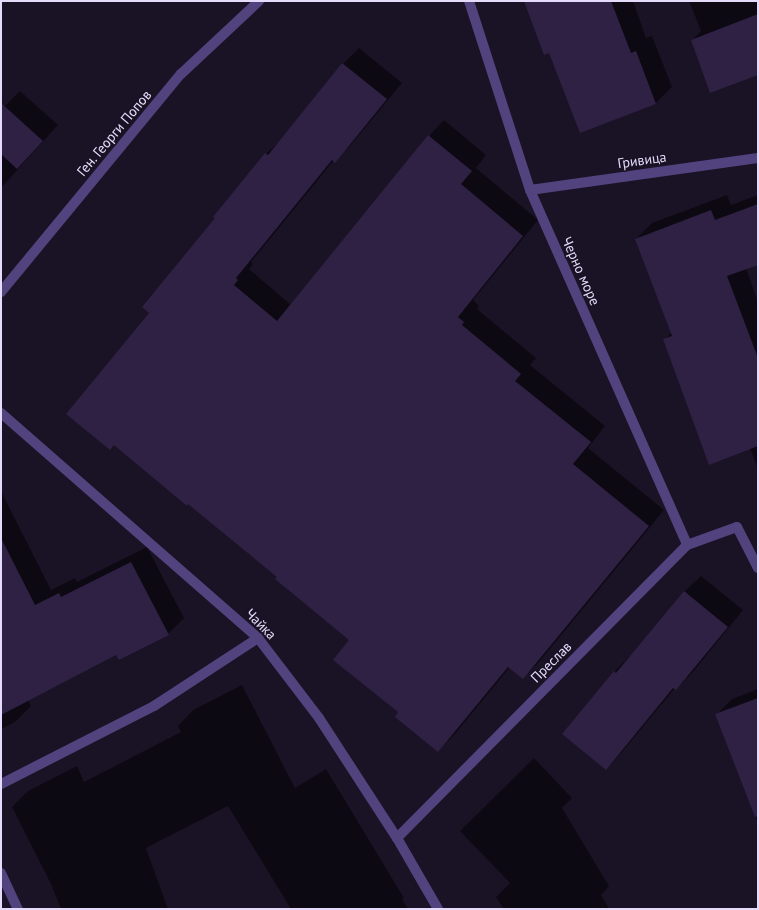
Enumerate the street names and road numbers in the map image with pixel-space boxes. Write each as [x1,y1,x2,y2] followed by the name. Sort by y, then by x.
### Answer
[73,86,155,180] street label: Ген. Георги Попов
[617,148,667,172] street label: Гривица
[558,234,604,308] street label: Черно море
[242,605,280,643] street label: Чайка
[527,638,575,686] street label: Преслав

